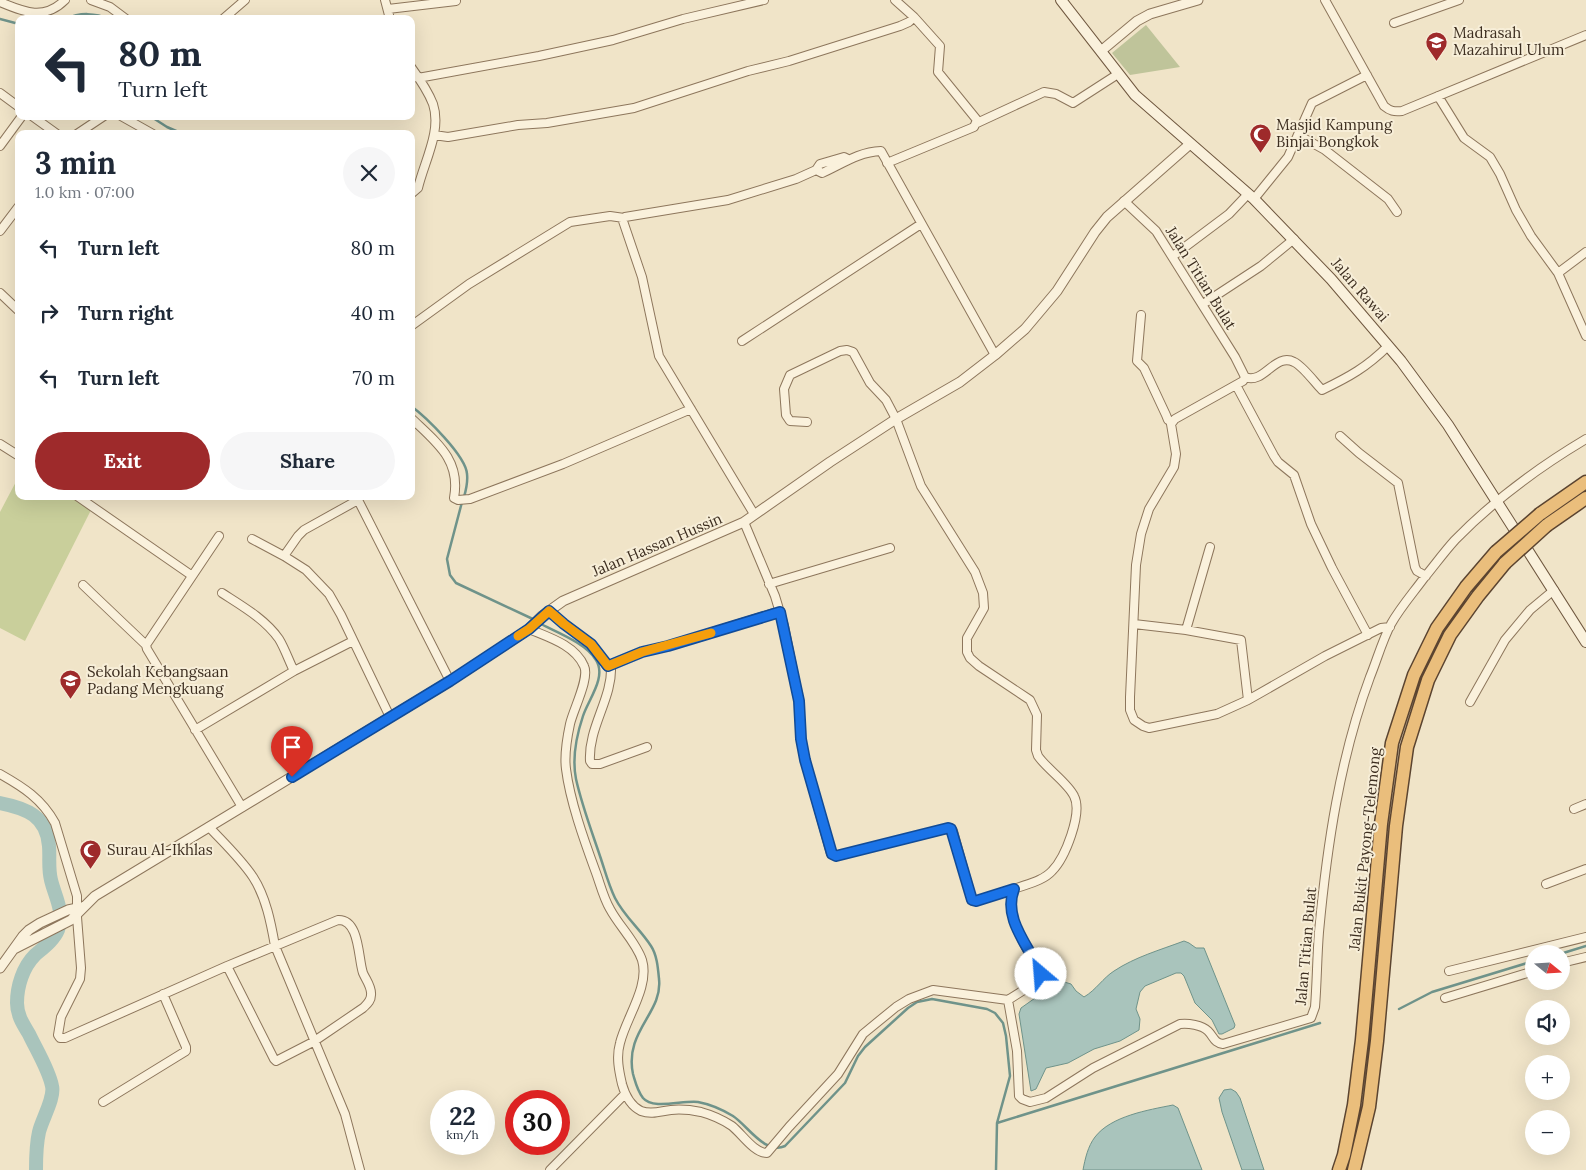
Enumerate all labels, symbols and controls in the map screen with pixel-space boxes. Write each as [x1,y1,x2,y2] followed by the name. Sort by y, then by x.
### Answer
[1453,23,1564,59] place label: Madrasah Mazahirul Ulum
[1425,30,1449,61] school or university icon: Madrasah Mazahirul Ulum
[118,31,202,76] text: 80 m
[35,35,100,100] icon: left
[118,75,208,103] text: Turn left
[1276,115,1393,151] place label: Masjid Kampung Binjai Bongkok
[1248,122,1272,153] mosque icon: Masjid Kampung Binjai Bongkok
[35,144,116,182] text: 3 min
[343,147,395,199] button: close
[35,182,135,202] text: 1.0 km · 07:00
[1161,222,1241,333] street label: Jalan Titian Bulat
[35,234,63,262] icon: left
[78,236,159,260] text: Turn left
[351,236,395,260] text: 80 m
[1327,253,1393,326] street label: Jalan Rawai
[35,299,63,327] icon: right
[78,301,174,325] text: Turn right
[351,301,395,325] text: 40 m
[35,364,63,392] icon: left
[78,366,159,390] text: Turn left
[352,366,395,390] text: 70 m
[35,432,210,490] button: Exit
[220,432,395,490] button: Share
[588,509,725,581] street label: Jalan Hassan Hussin
[87,662,229,698] place label: Sekolah Kebangsaan Padang Mengkuang
[59,669,83,700] school or university icon: Sekolah Kebangsaan Padang Mengkuang
[271,726,313,777] pin
[278,733,306,761] icon: arrive
[1344,746,1385,952] street label: Jalan Bukit Payong-Telemong
[79,838,103,869] mosque icon: Surau Al-Ikhlas
[107,840,213,859] place label: Surau Al-Ikhlas
[1291,886,1320,1007] street label: Jalan Titian Bulat
[1525,945,1570,990] north arrow
[1525,945,1570,1155] map controls
[1014,947,1066,999] position arrow
[1525,1000,1570,1045] button: sound
[1525,1055,1570,1100] button: +
[505,1090,570,1155] speed limit sign: 30
[449,1100,476,1132] text: 22
[1525,1110,1570,1155] button: −
[446,1127,479,1142] text: km/h

